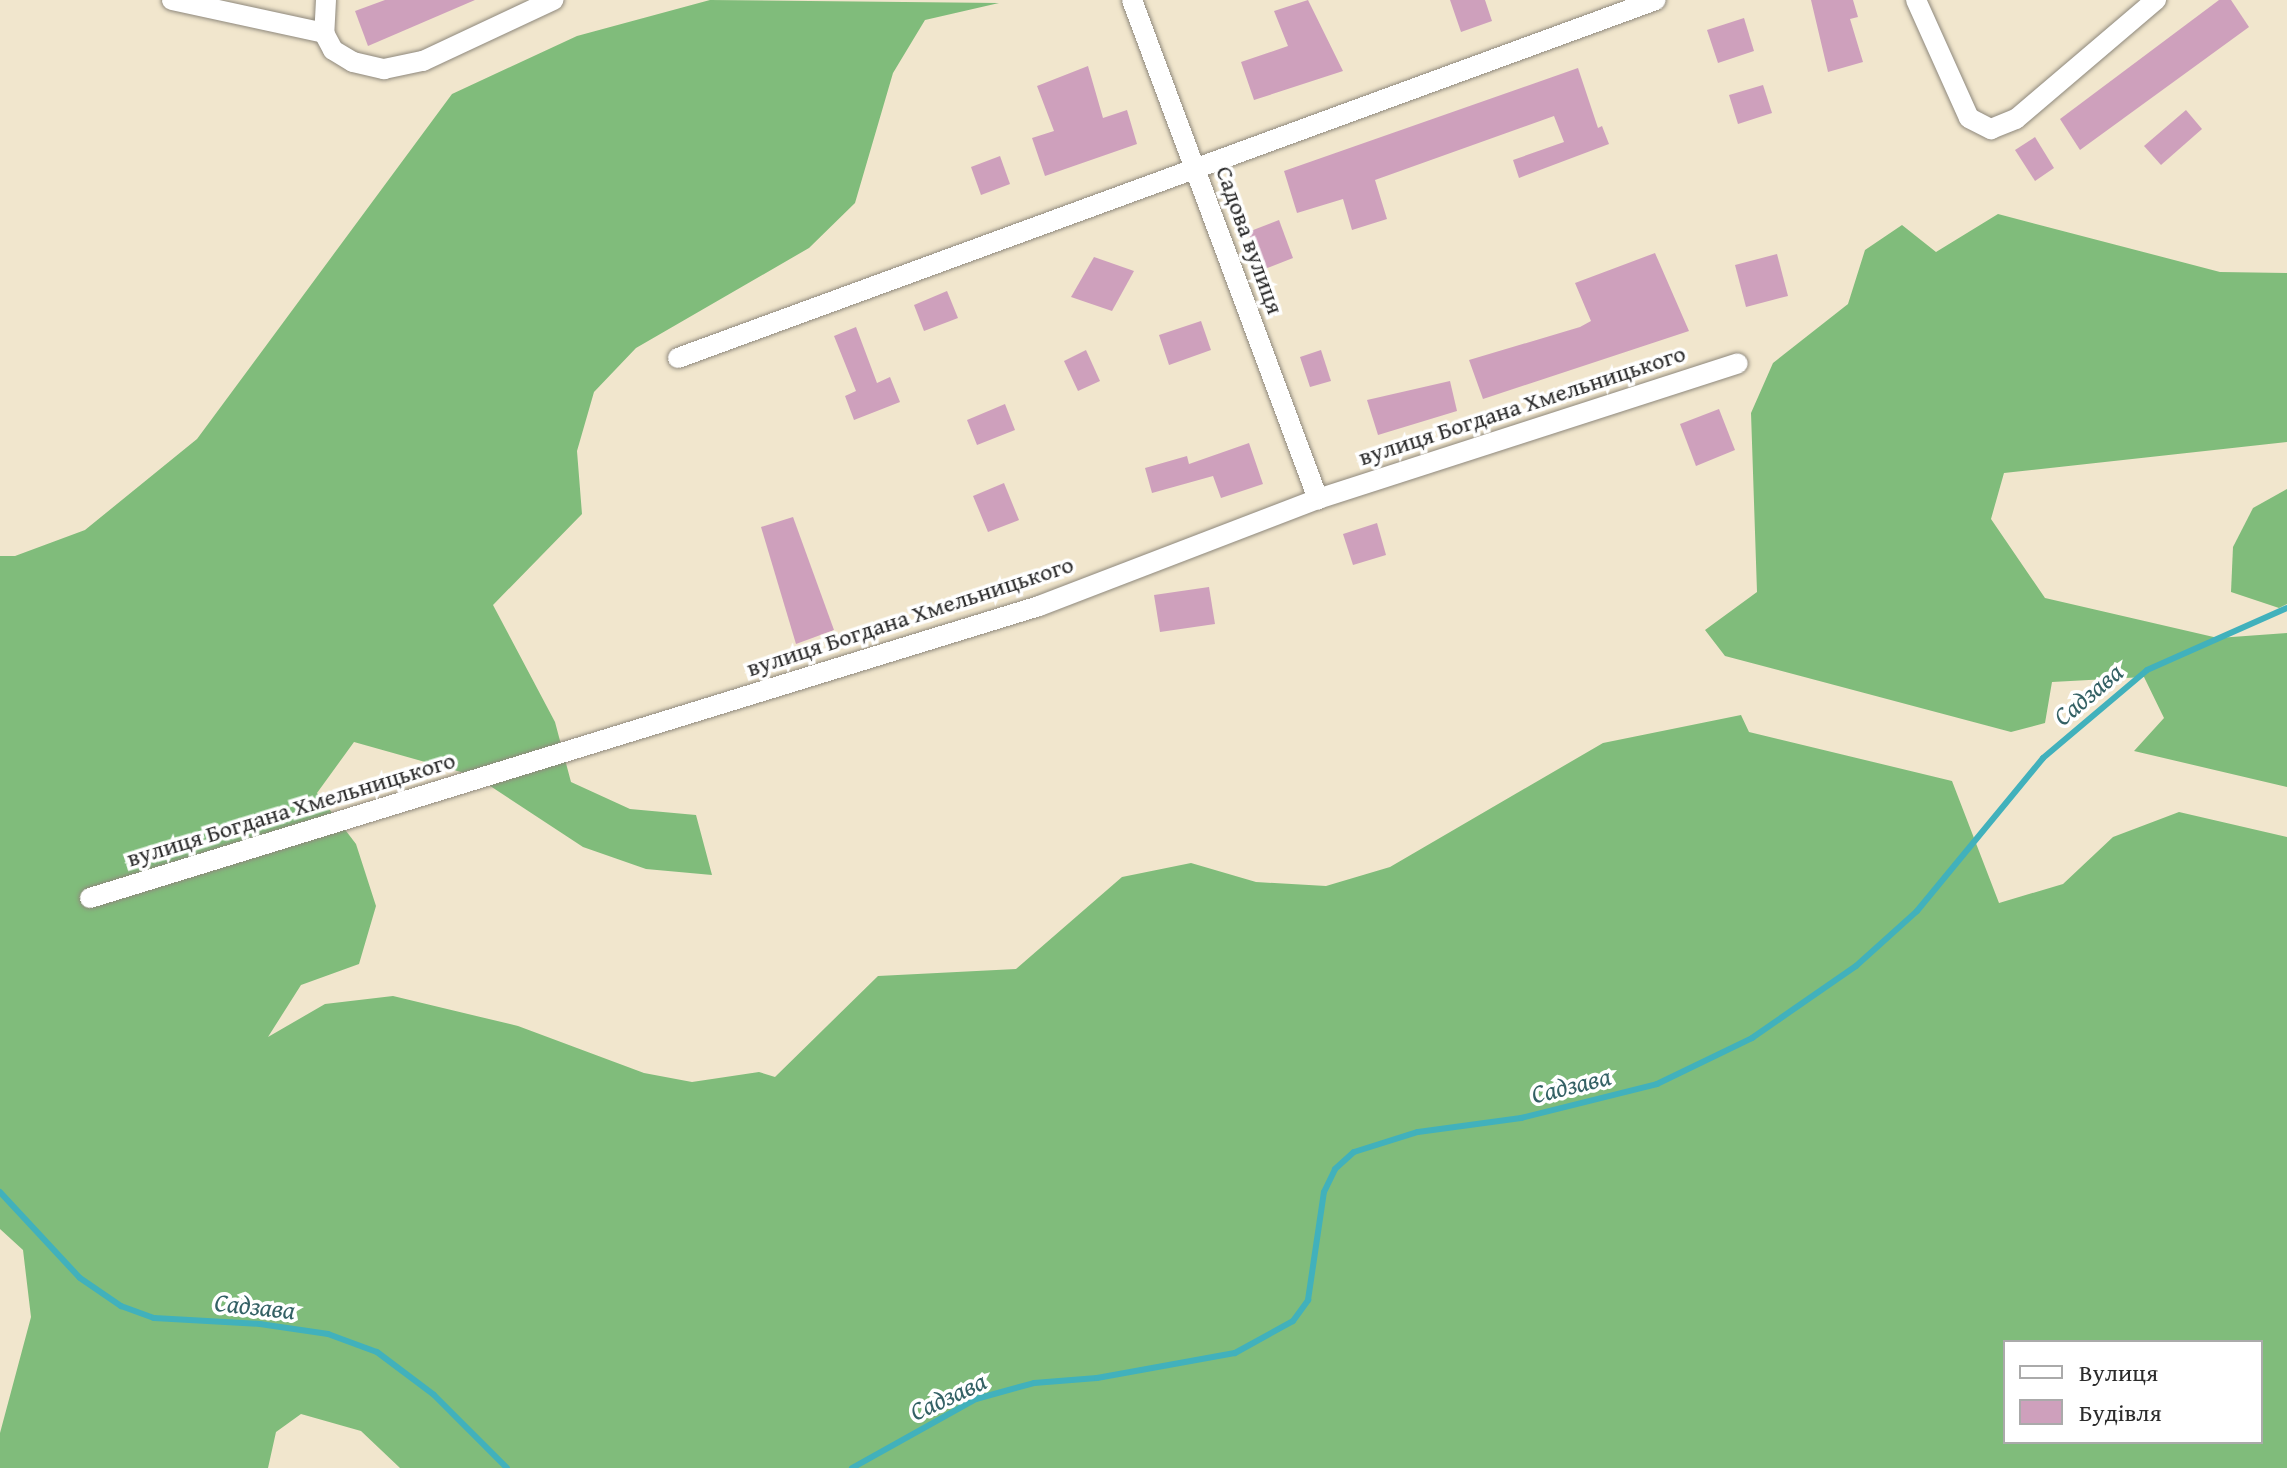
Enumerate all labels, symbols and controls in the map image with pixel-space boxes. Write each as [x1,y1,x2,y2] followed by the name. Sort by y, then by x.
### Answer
[1210,162,1290,318] street label: Садова вулиця
[1355,338,1689,472] street label: вулиця Богдана Хмельницького
[743,549,1077,683] street label: вулиця Богдана Хмельницького
[2047,656,2129,732] water label: Садзава
[123,745,459,873] street label: вулиця Богдана Хмельницького
[1528,1060,1614,1110] water label: Садзава
[213,1286,297,1326] water label: Садзава
[2003,1340,2263,1444] legend
[2079,1355,2158,1390] text: Вулиця
[905,1365,991,1427] water label: Садзава
[2079,1395,2162,1430] text: Будівля

